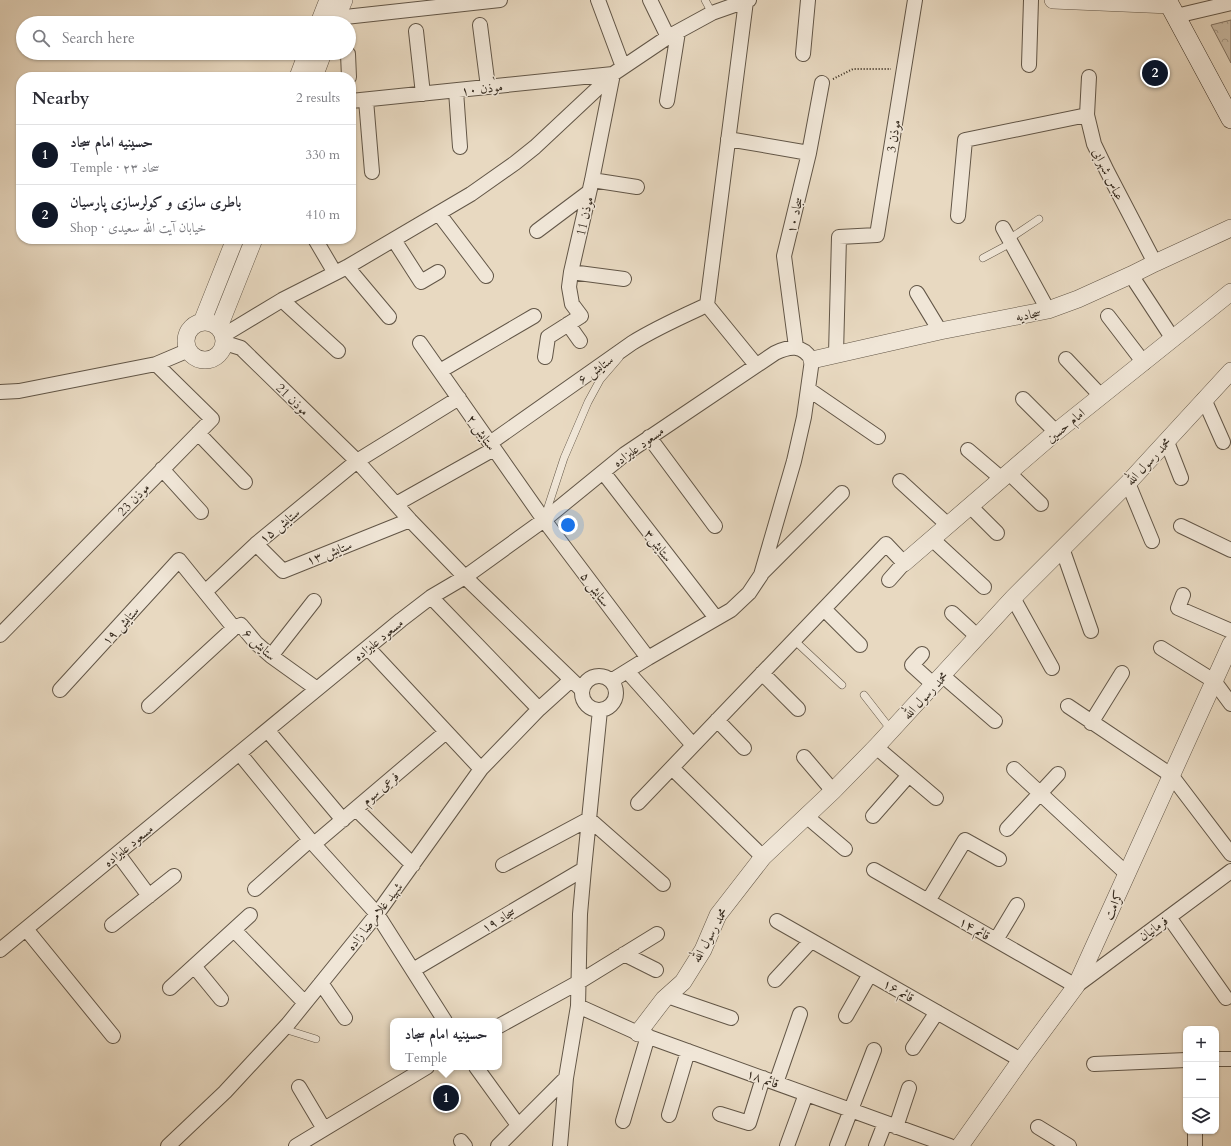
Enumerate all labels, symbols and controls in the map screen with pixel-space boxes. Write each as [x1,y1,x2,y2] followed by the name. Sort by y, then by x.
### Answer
[16,16,356,60] search box
[30,27,52,49] icon: search
[62,28,135,48] text: Search here
[1142,58,1168,88] pin: 2
[460,75,504,100] street label: موٰذن ۱۰
[32,87,89,110] text: Nearby
[296,89,340,107] text: 2 results
[883,118,905,154] street label: موذن 3
[70,132,153,152] text: حسینیه امام سجاد
[1088,145,1128,204] street label: عباس شهرابی
[42,146,48,164] text: 1
[306,146,340,164] text: 330 m
[70,159,159,177] text: Temple · سحاد ۲۳
[70,192,241,212] text: باطری سازی و کولرسازی پارسیان
[572,195,598,238] street label: موذن 11
[782,195,808,235] street label: سجاد ۱۰
[42,206,48,224] text: 2
[306,206,340,224] text: 410 m
[70,219,206,237] text: Shop · خیابان آیت الله سعیدی
[1014,304,1042,326] street label: سجادیه
[574,351,617,389] street label: ستایش ۶
[272,379,313,420] street label: موذن 21
[1042,404,1091,449] street label: امام حسین
[462,411,500,454] street label: ستایش ۲
[609,422,668,472] street label: مسعود علیزاده
[1120,432,1176,490] street label: محمد رسول الله
[113,479,154,520] street label: موذن 23
[255,504,304,548] street label: ستایش ۱۵
[558,515,578,535] your location
[640,526,677,566] street label: ستایش۳
[304,536,355,570] street label: ستایش ۱۳
[576,568,614,611] street label: ستایش ۵
[98,602,144,649] street label: ستایش ۱۹
[350,614,407,665] street label: مسعود علیزاده
[239,624,280,665] street label: ستایش ۶
[897,666,953,724] street label: محمد رسول الله
[358,768,404,811] street label: فرعی سوم
[100,820,157,871] street label: مسعود علیزاده
[342,879,407,955] street label: شهید غلامرضا زاده
[1100,888,1128,923] street label: کرامت
[478,903,519,937] street label: سجاد ۱۹
[686,904,732,966] street label: محمد رسول الله
[1135,912,1172,946] street label: فرمانیان
[955,913,994,947] street label: قائم ۱۴
[879,975,918,1009] street label: قائم ۱۶
[390,1018,502,1070] popup
[404,1024,488,1044] text: حسینیه امام سجاد
[1183,1026,1219,1134] map controls
[1183,1026,1219,1062] button: +
[404,1049,447,1067] text: Temple
[1183,1062,1219,1098] button: −
[743,1065,782,1095] street label: قائم ۱۸
[433,1083,459,1113] pin: 1
[1183,1098,1219,1134] button: layers

